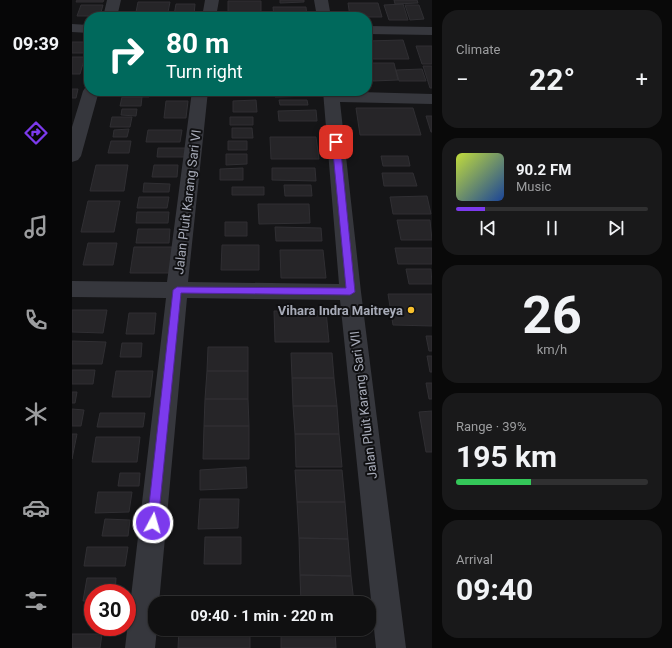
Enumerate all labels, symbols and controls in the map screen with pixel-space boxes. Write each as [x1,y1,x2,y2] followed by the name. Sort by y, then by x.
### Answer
[166,27,229,60] text: 80 m
[100,28,152,80] icon: right
[13,33,59,54] text: 09:39
[456,42,500,57] text: Climate
[166,61,243,82] text: Turn right
[529,62,575,97] text: 22°
[456,67,469,92] text: −
[636,67,648,92] text: +
[22,119,50,147] icon: directions
[319,125,353,159] pin
[171,129,204,275] street label: Jalan Pluit Karang Sari VI
[325,131,347,153] icon: arrive
[516,161,571,179] text: 90.2 FM
[516,179,551,194] text: Music
[22,213,50,241] icon: music
[477,217,499,239] icon: previous
[541,217,563,239] icon: pause
[605,217,627,239] icon: next
[522,285,582,346] text: 26
[278,303,403,318] place label: Vihara Indra Maitreya
[406,305,416,315] marker: Vihara Indra Maitreya
[22,306,50,334] icon: phone
[347,330,380,480] street label: Jalan Pluit Karang Sari VII
[537,342,567,357] text: km/h
[22,400,50,428] icon: climate
[456,419,526,434] text: Range · 39%
[456,439,557,474] text: 195 km
[22,494,50,522] icon: car
[132,502,174,544] position arrow
[456,552,493,567] text: Arrival
[456,572,533,607] text: 09:40
[84,584,136,636] speed limit sign: 30
[22,587,50,615] icon: filters
[191,607,333,625] text: 09:40 · 1 min · 220 m

